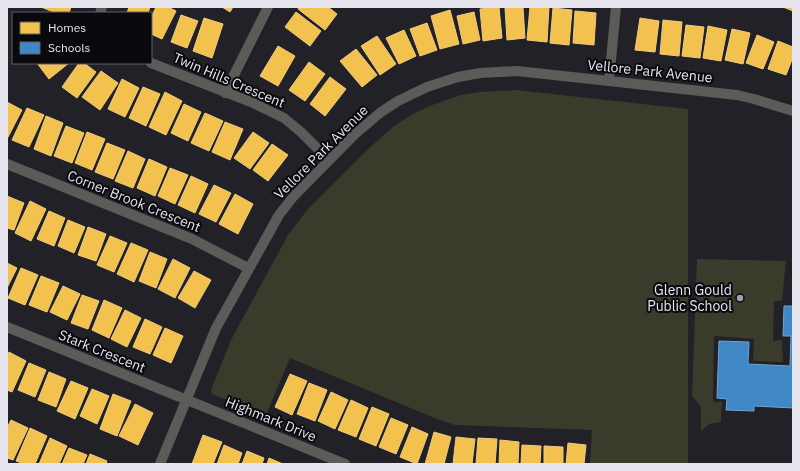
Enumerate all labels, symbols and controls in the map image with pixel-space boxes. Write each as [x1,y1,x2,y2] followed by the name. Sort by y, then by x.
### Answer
[12,12,152,64] legend
[48,20,86,35] text: Homes
[48,40,91,55] text: Schools
[170,48,288,112] street label: Twin Hills Crescent
[587,55,714,87] street label: Vellore Park Avenue
[270,101,372,203] street label: Vellore Park Avenue
[65,166,203,236] street label: Corner Brook Crescent
[647,281,732,315] place label: Glenn Gould Public School
[735,293,745,303] marker: Glenn Gould Public School
[56,325,148,377] street label: Stark Crescent
[223,393,320,446] street label: Highmark Drive

